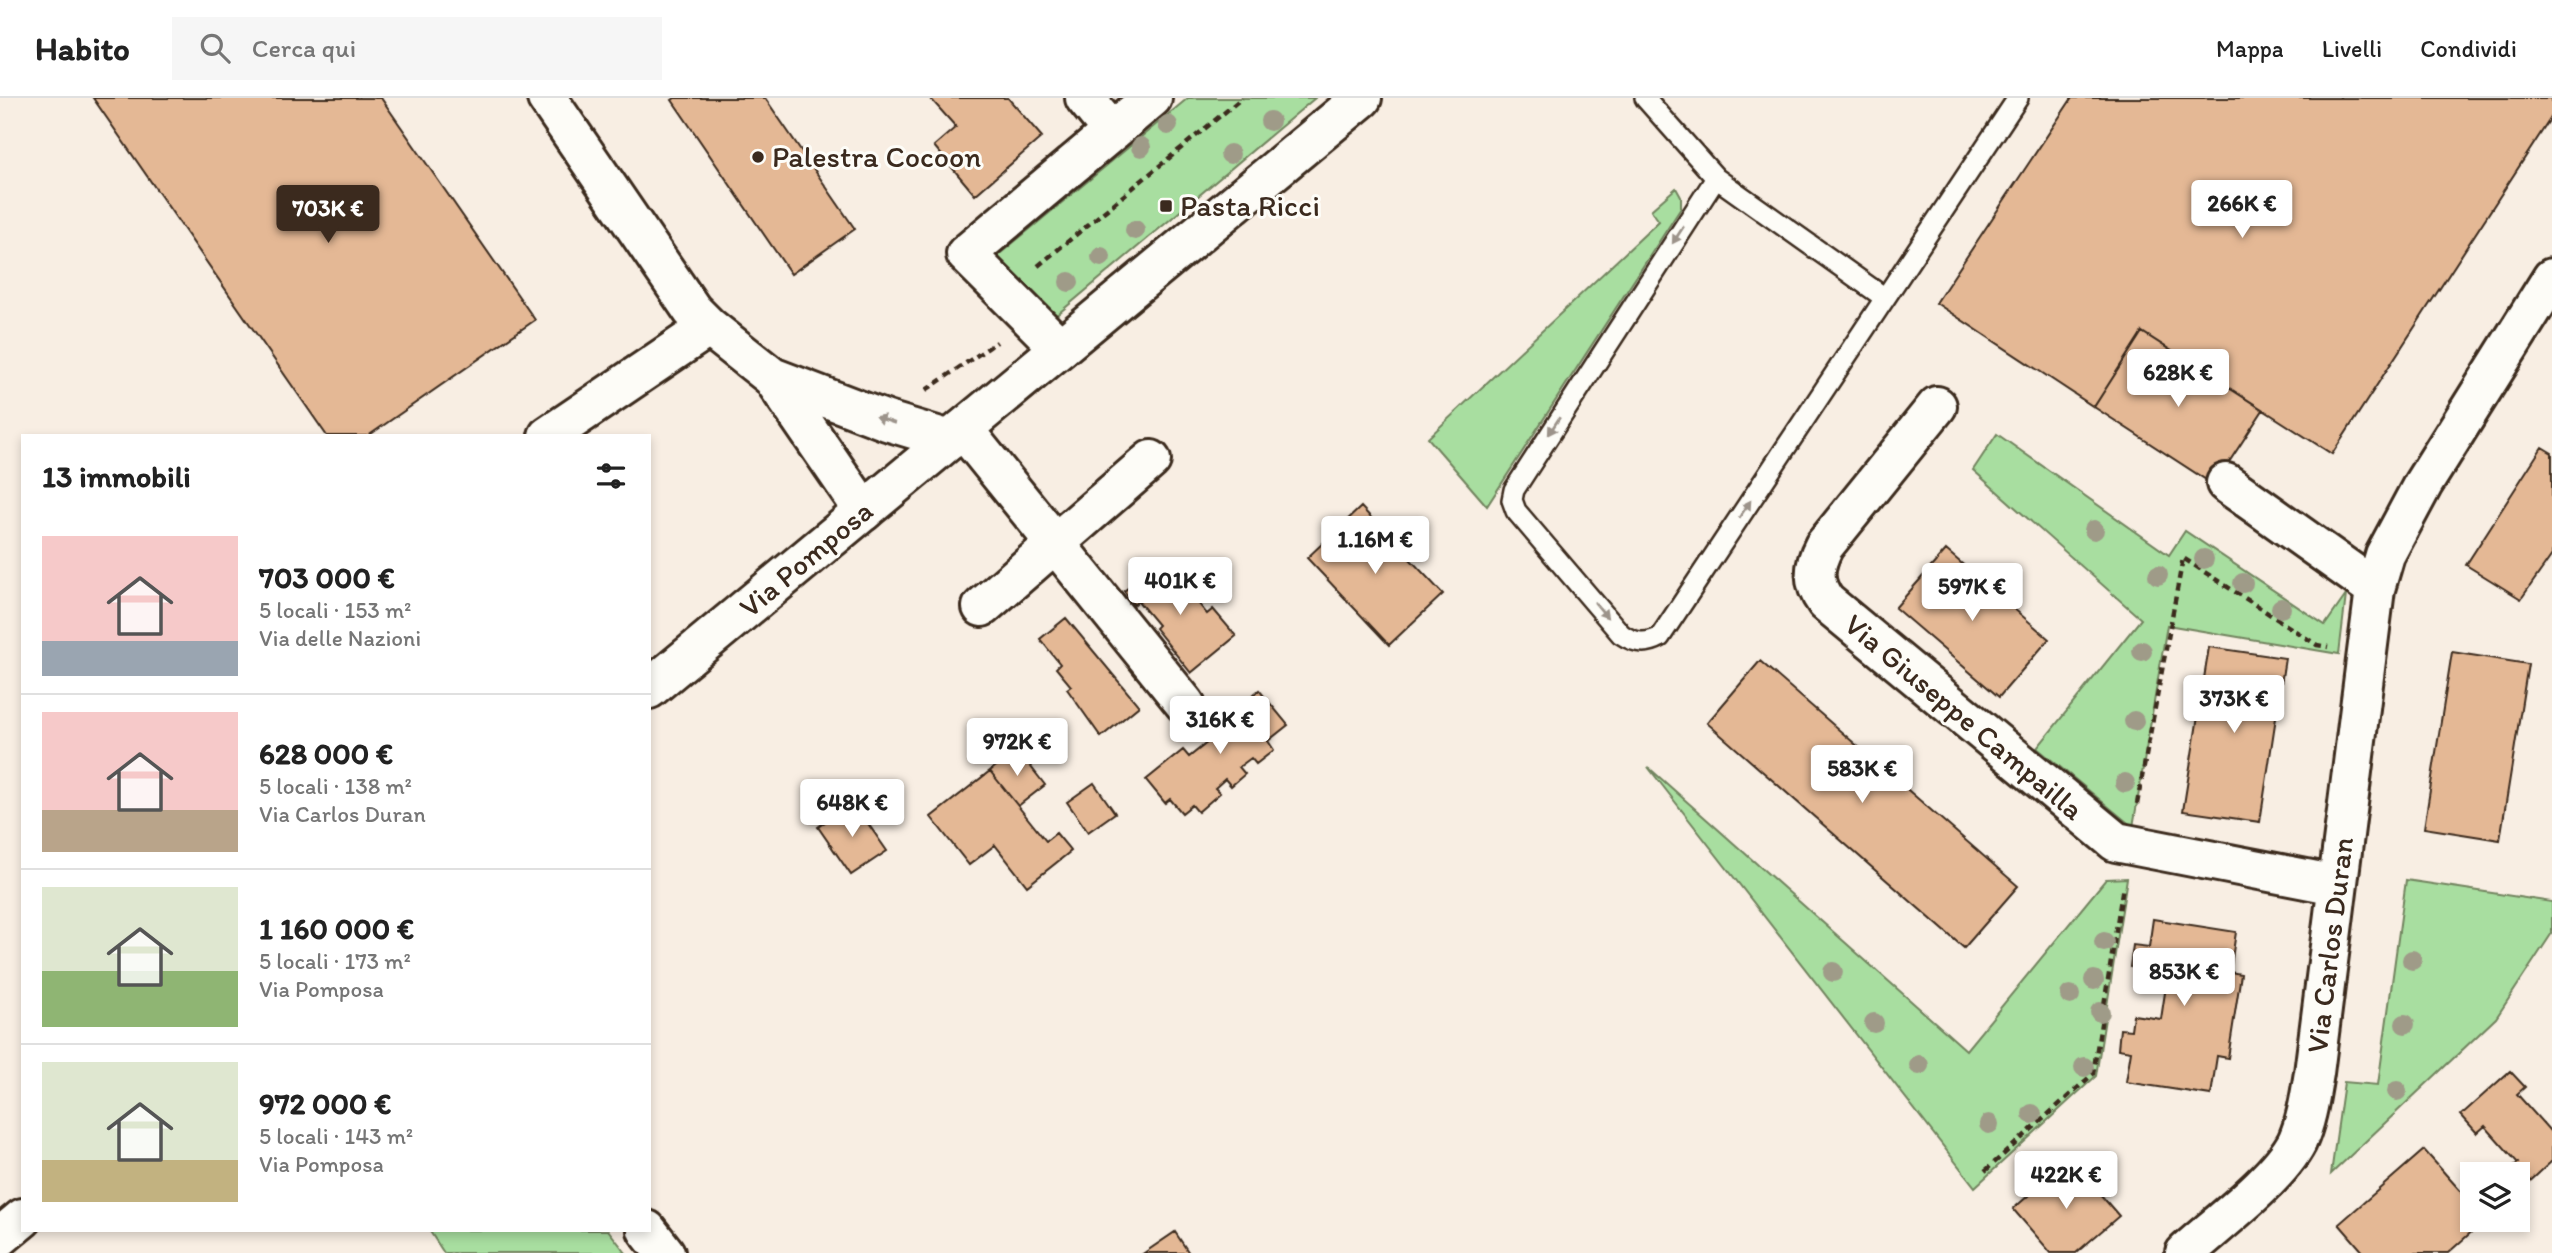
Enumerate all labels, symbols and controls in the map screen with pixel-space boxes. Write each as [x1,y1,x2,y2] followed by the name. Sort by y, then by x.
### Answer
[172,17,662,80] search box
[35,29,130,68] text: Habito
[196,29,234,67] icon: search
[252,32,356,64] text: Cerca qui
[2216,34,2284,63] text: Mappa
[2322,34,2382,63] text: Livelli
[2420,34,2517,63] text: Condividi
[772,138,981,175] place label: Palestra Cocoon
[750,149,766,165] marker: Palestra Cocoon
[2185,180,2299,240] pin: 266K €
[271,186,385,245] pin: 703K €
[1180,187,1320,224] place label: Pasta Ricci
[2207,189,2277,217] text: 266K €
[292,194,364,222] text: 703K €
[1158,198,1174,214] marker: Pasta Ricci
[1672,226,1685,245] one-way arrow
[2121,350,2235,409] pin: 628K €
[2143,358,2213,386] text: 628K €
[874,414,895,425] one-way arrow
[1547,417,1561,435] one-way arrow
[592,457,630,495] icon: filters
[42,458,191,495] text: 13 immobili
[731,492,880,625] street label: Via Pomposa
[1738,499,1751,519] one-way arrow
[1310,517,1440,576] pin: 1.16M €
[1337,525,1413,553] text: 1.16M €
[1123,558,1237,617] pin: 401K €
[259,559,395,596] text: 703 000 €
[98,564,182,648] icon: home
[1915,564,2029,623] pin: 597K €
[1144,566,1216,594] text: 401K €
[1938,572,2006,600] text: 597K €
[259,596,412,624] text: 5 locali · 153 m²
[1593,601,1608,619] one-way arrow
[1837,606,2092,828] street label: Via Giuseppe Campailla
[259,624,421,652] text: Via delle Nazioni
[2177,676,2291,735] pin: 373K €
[2199,684,2269,712] text: 373K €
[1163,696,1277,756] pin: 316K €
[1186,705,1254,733] text: 316K €
[960,718,1074,778] pin: 972K €
[983,727,1051,755] text: 972K €
[259,735,393,772] text: 628 000 €
[98,740,182,824] icon: home
[1805,746,1919,805] pin: 583K €
[1827,754,1897,782] text: 583K €
[259,772,412,800] text: 5 locali · 138 m²
[795,780,909,839] pin: 648K €
[816,788,888,816] text: 648K €
[259,800,426,828] text: Via Carlos Duran
[2298,835,2361,1055] street label: Via Carlos Duran
[259,910,414,947] text: 1 160 000 €
[98,915,182,999] icon: home
[259,947,411,975] text: 5 locali · 173 m²
[2127,948,2241,1008] pin: 853K €
[2149,957,2219,985] text: 853K €
[259,975,384,1003] text: Via Pomposa
[259,1085,391,1122] text: 972 000 €
[98,1090,182,1174] icon: home
[259,1122,413,1150] text: 5 locali · 143 m²
[259,1150,384,1178] text: Via Pomposa
[2009,1152,2123,1211] pin: 422K €
[2030,1160,2102,1188] text: 422K €
[2460,1162,2530,1232] map controls
[2460,1162,2530,1232] button: layers

